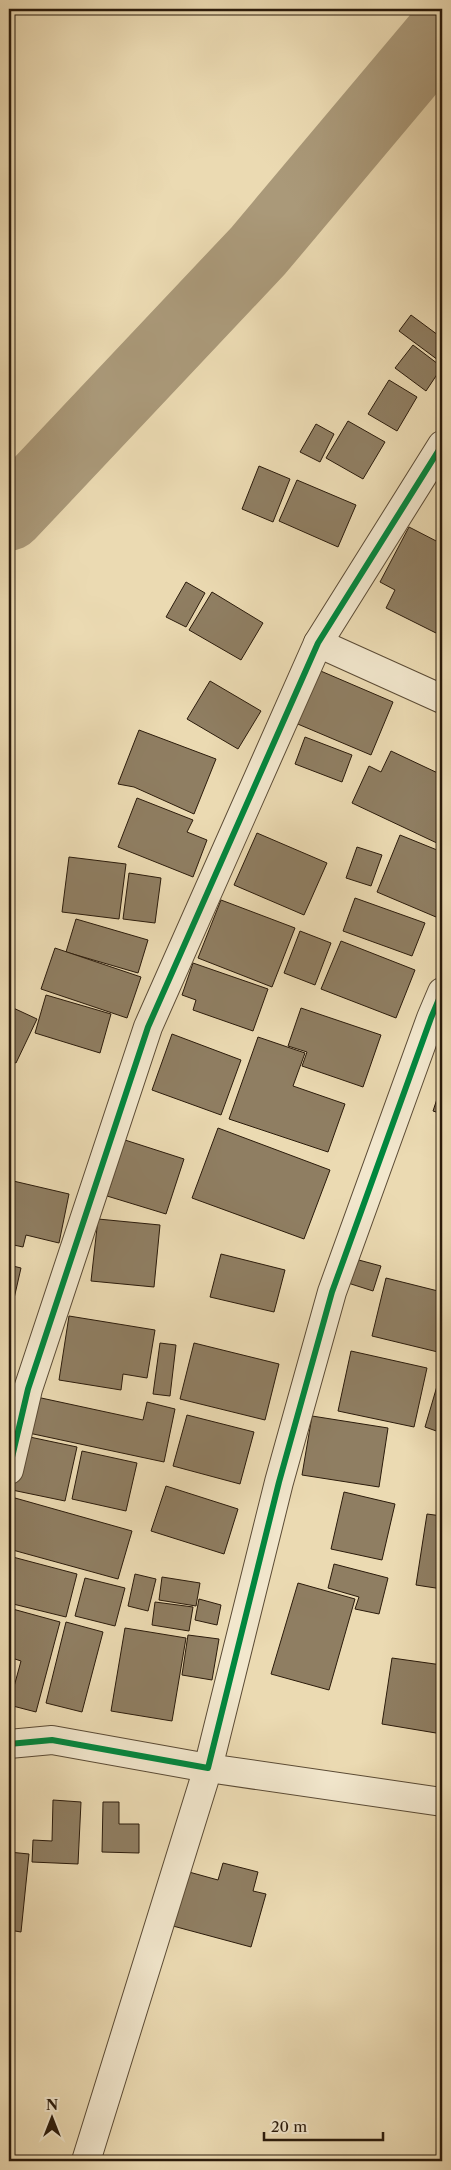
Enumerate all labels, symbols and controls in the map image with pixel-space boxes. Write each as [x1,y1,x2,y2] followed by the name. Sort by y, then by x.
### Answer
[28,2092,78,2142] north arrow
[46,2096,58,2114] text: N
[264,2110,382,2142] scale bar
[271,2117,307,2136] text: 20 m

